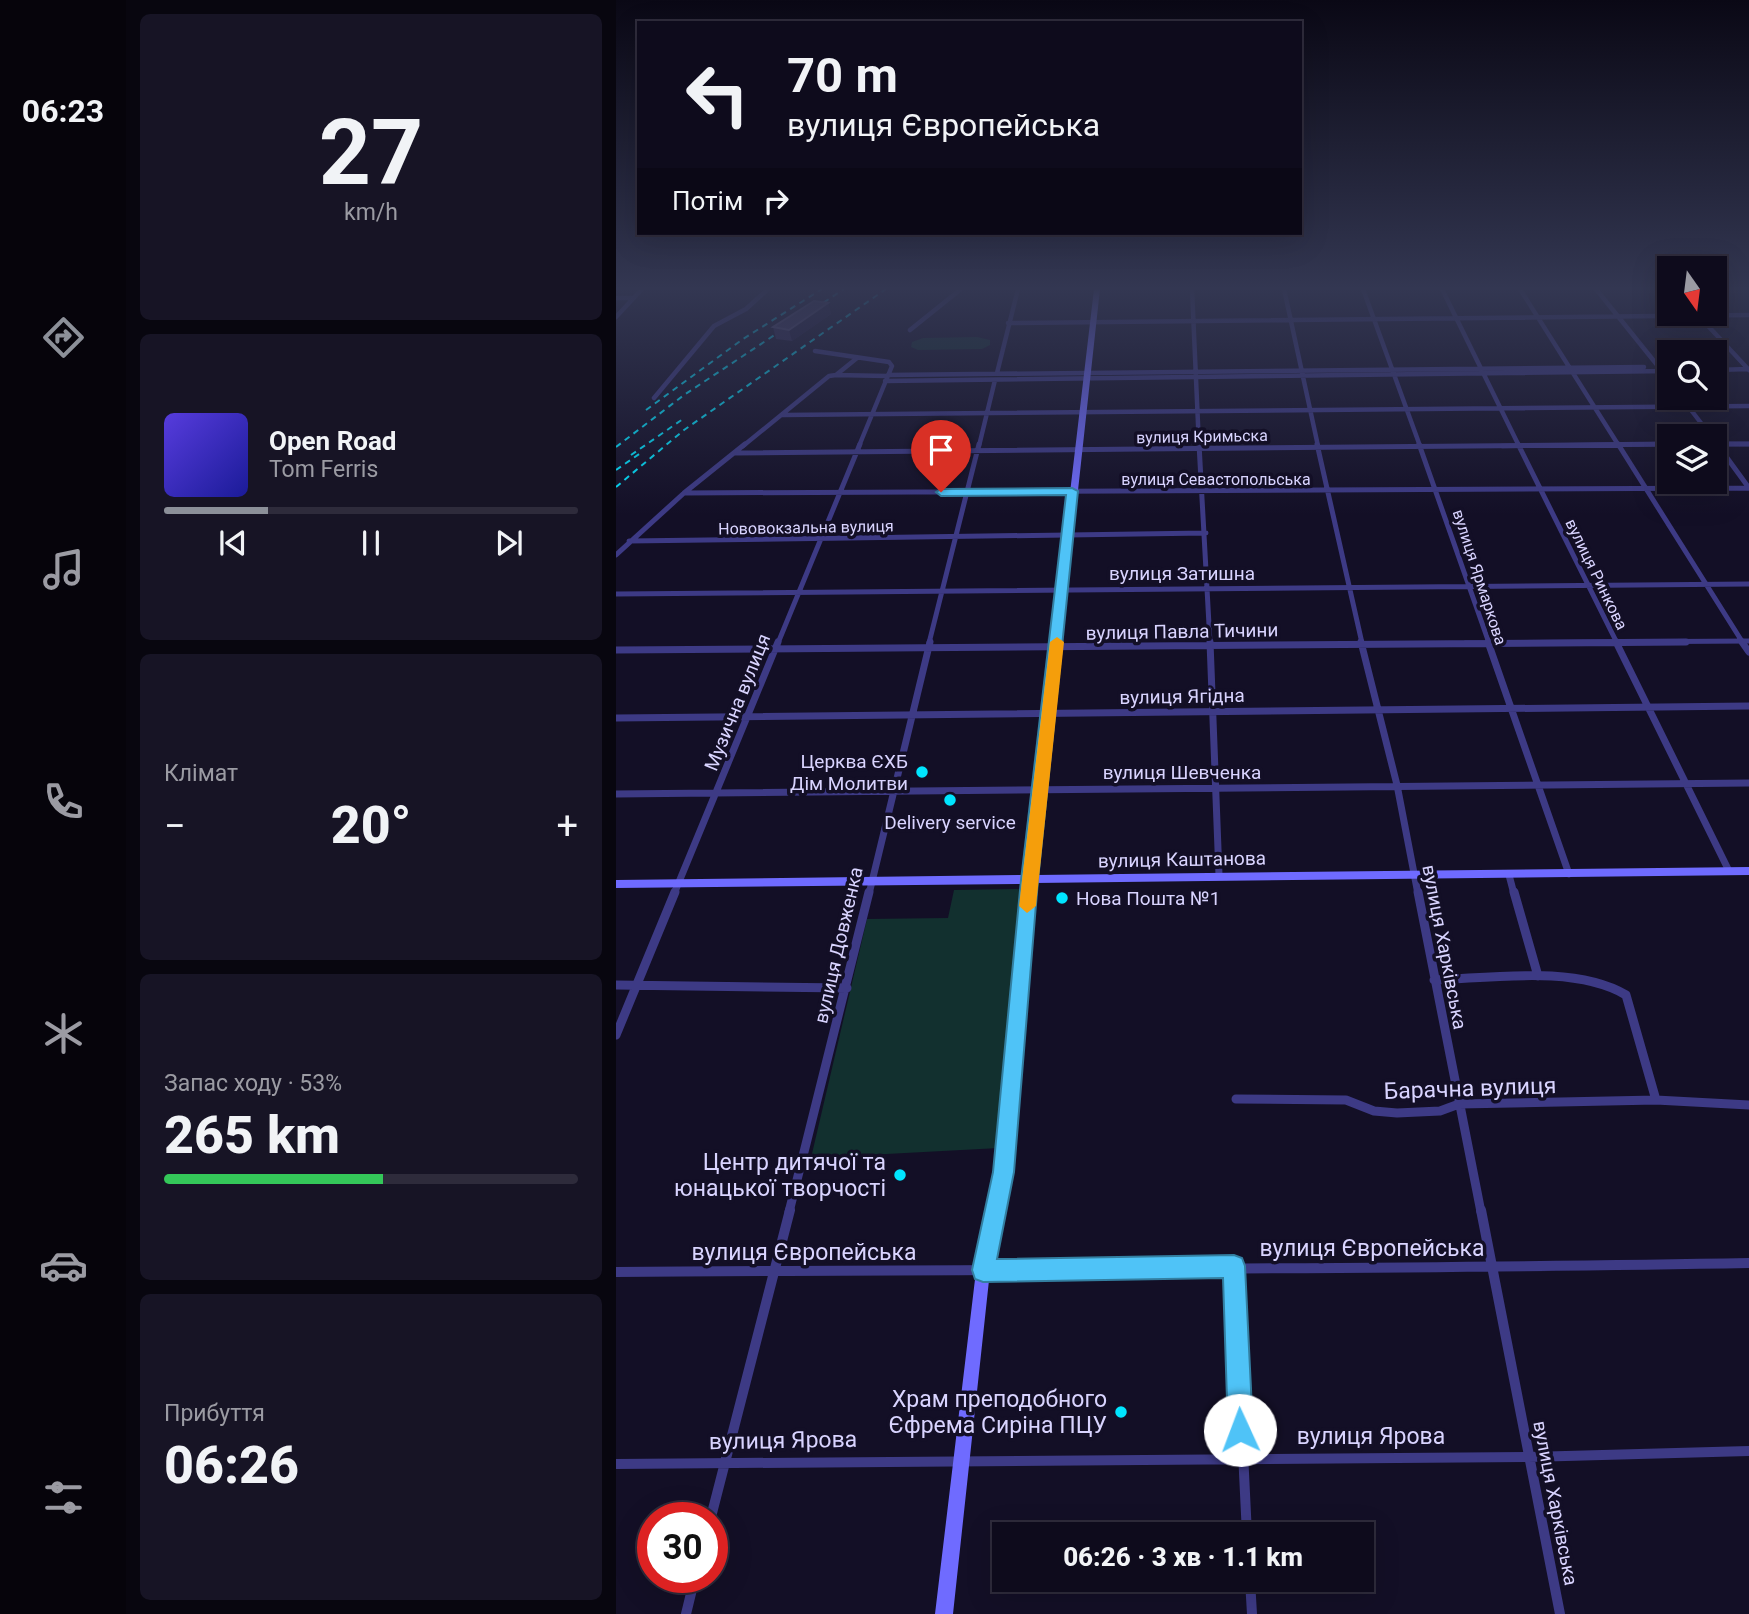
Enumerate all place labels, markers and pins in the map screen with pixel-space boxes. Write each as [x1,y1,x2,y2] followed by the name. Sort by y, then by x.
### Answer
[911,420,971,492] pin
[790,750,908,795] place label: Церква ЄХБ Дім Молитви
[914,764,930,780] marker: Церква ЄХБ Дім Молитви
[942,792,958,808] marker: Delivery service
[884,811,1016,834] place label: Delivery service
[1076,887,1220,910] place label: Нова Пошта №1
[1054,890,1070,906] marker: Нова Пошта №1
[674,1149,886,1202] place label: Центр дитячої та юнацької творчості
[892,1167,908,1183] marker: Центр дитячої та юнацької творчості
[888,1386,1107,1439] place label: Храм преподобного Єфрема Сиріна ПЦУ
[1113,1404,1129,1420] marker: Храм преподобного Єфрема Сиріна ПЦУ

